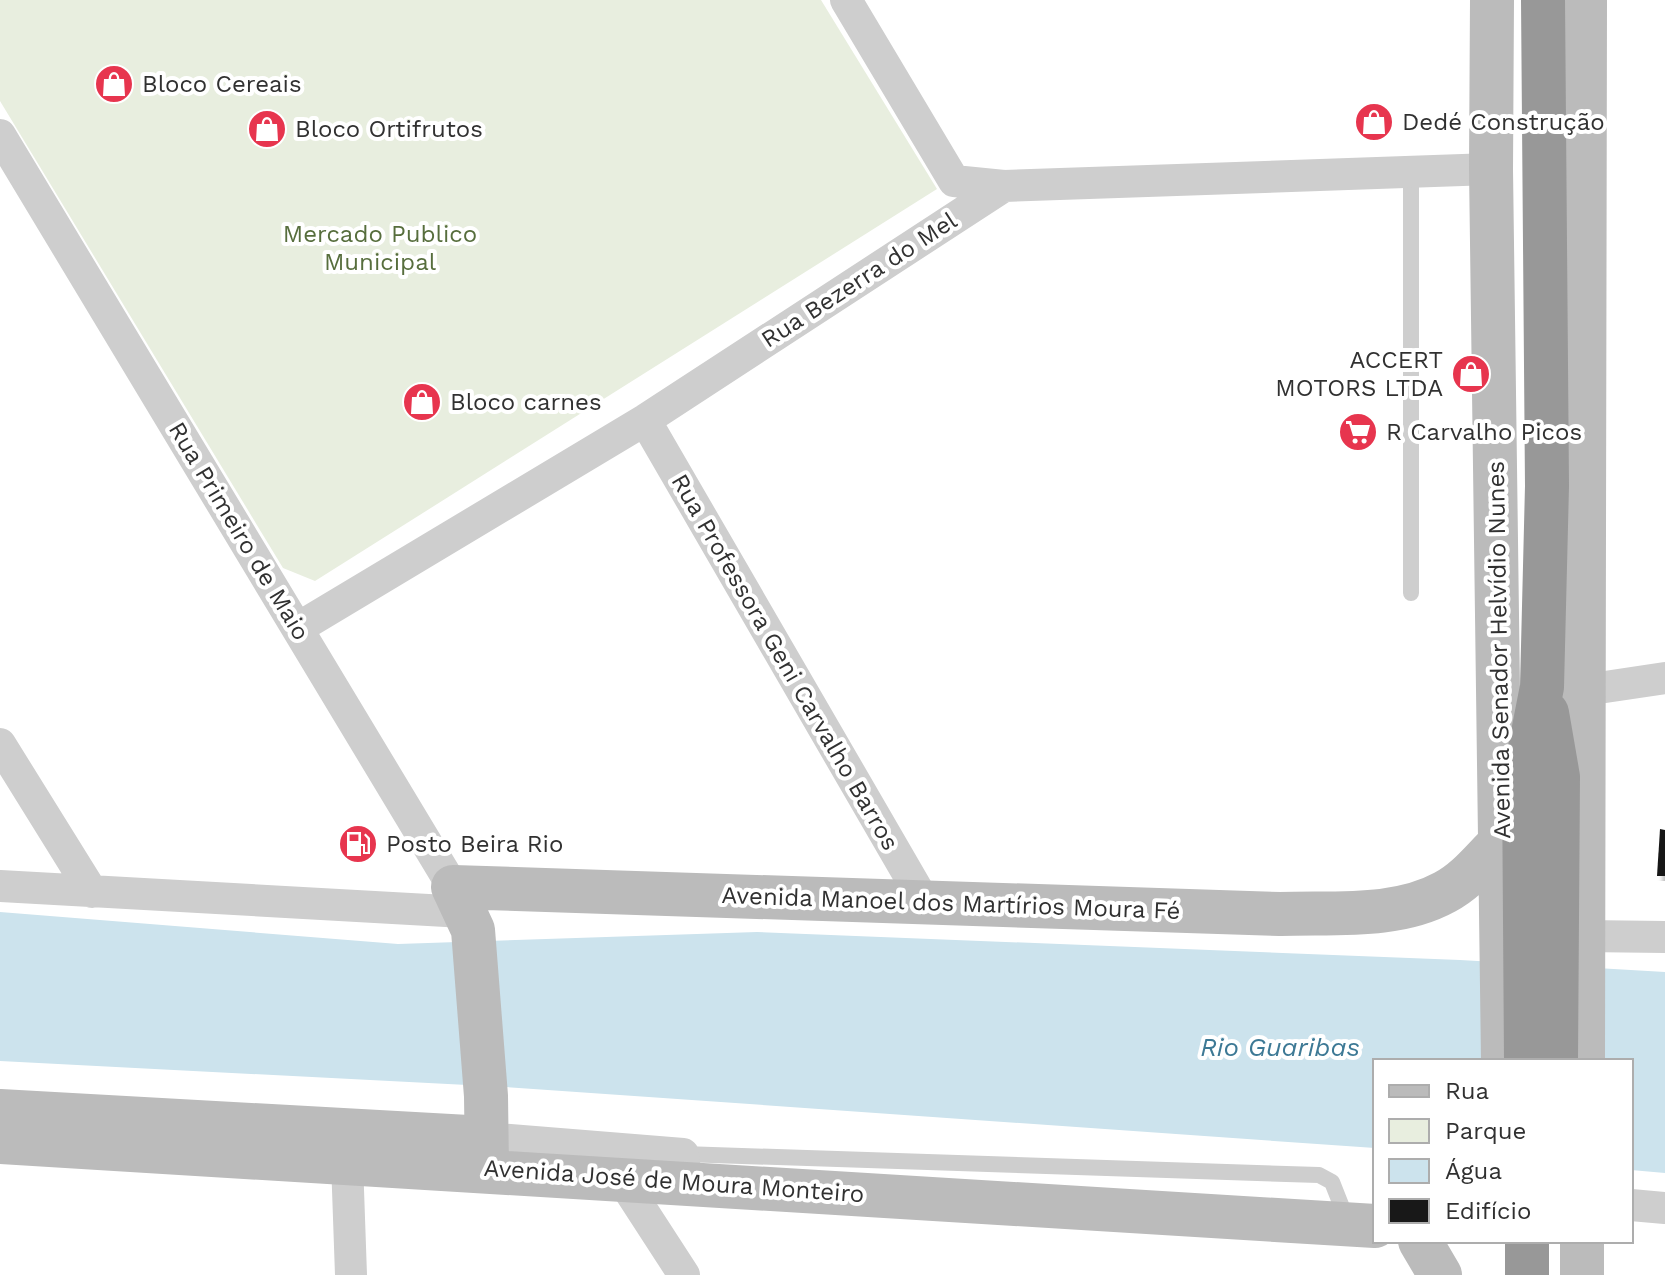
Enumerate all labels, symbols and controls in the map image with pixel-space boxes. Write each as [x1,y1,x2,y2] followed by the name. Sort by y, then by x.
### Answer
[93,63,135,105] shop icon: Bloco Cereais
[142,70,302,98] place label: Bloco Cereais
[1353,101,1395,143] shop icon: Dedé Construção
[246,108,288,150] shop icon: Bloco Ortifrutos
[1402,108,1605,136] place label: Dedé Construção
[295,115,483,143] place label: Bloco Ortifrutos
[756,206,962,354] street label: Rua Bezerra do Mel
[283,220,477,276] park label: Mercado Publico Municipal
[1275,346,1443,402] place label: ACCERT MOTORS LTDA
[1450,353,1492,395] shop icon: ACCERT MOTORS LTDA
[401,381,443,423] shop icon: Bloco carnes
[450,388,602,416] place label: Bloco carnes
[1337,411,1379,453] supermarket icon: R Carvalho Picos
[163,417,315,645] street label: Rua Primeiro de Maio
[1386,418,1582,446] place label: R Carvalho Picos
[1482,461,1516,839] street label: Avenida Senador Helvídio Nunes
[665,469,905,855] street label: Rua Professora Geni Carvalho Barros
[337,823,379,865] fuel station icon: Posto Beira Rio
[386,830,563,858] place label: Posto Beira Rio
[721,881,1181,925] street label: Avenida Manoel dos Martírios Moura Fé
[1200,1032,1360,1062] water label: Rio Guaribas
[1373,1059,1633,1243] legend
[1445,1077,1489,1105] text: Rua
[1445,1117,1526,1145] text: Parque
[483,1154,865,1208] street label: Avenida José de Moura Monteiro
[1445,1157,1502,1185] text: Água
[1445,1197,1531,1225] text: Edifício

